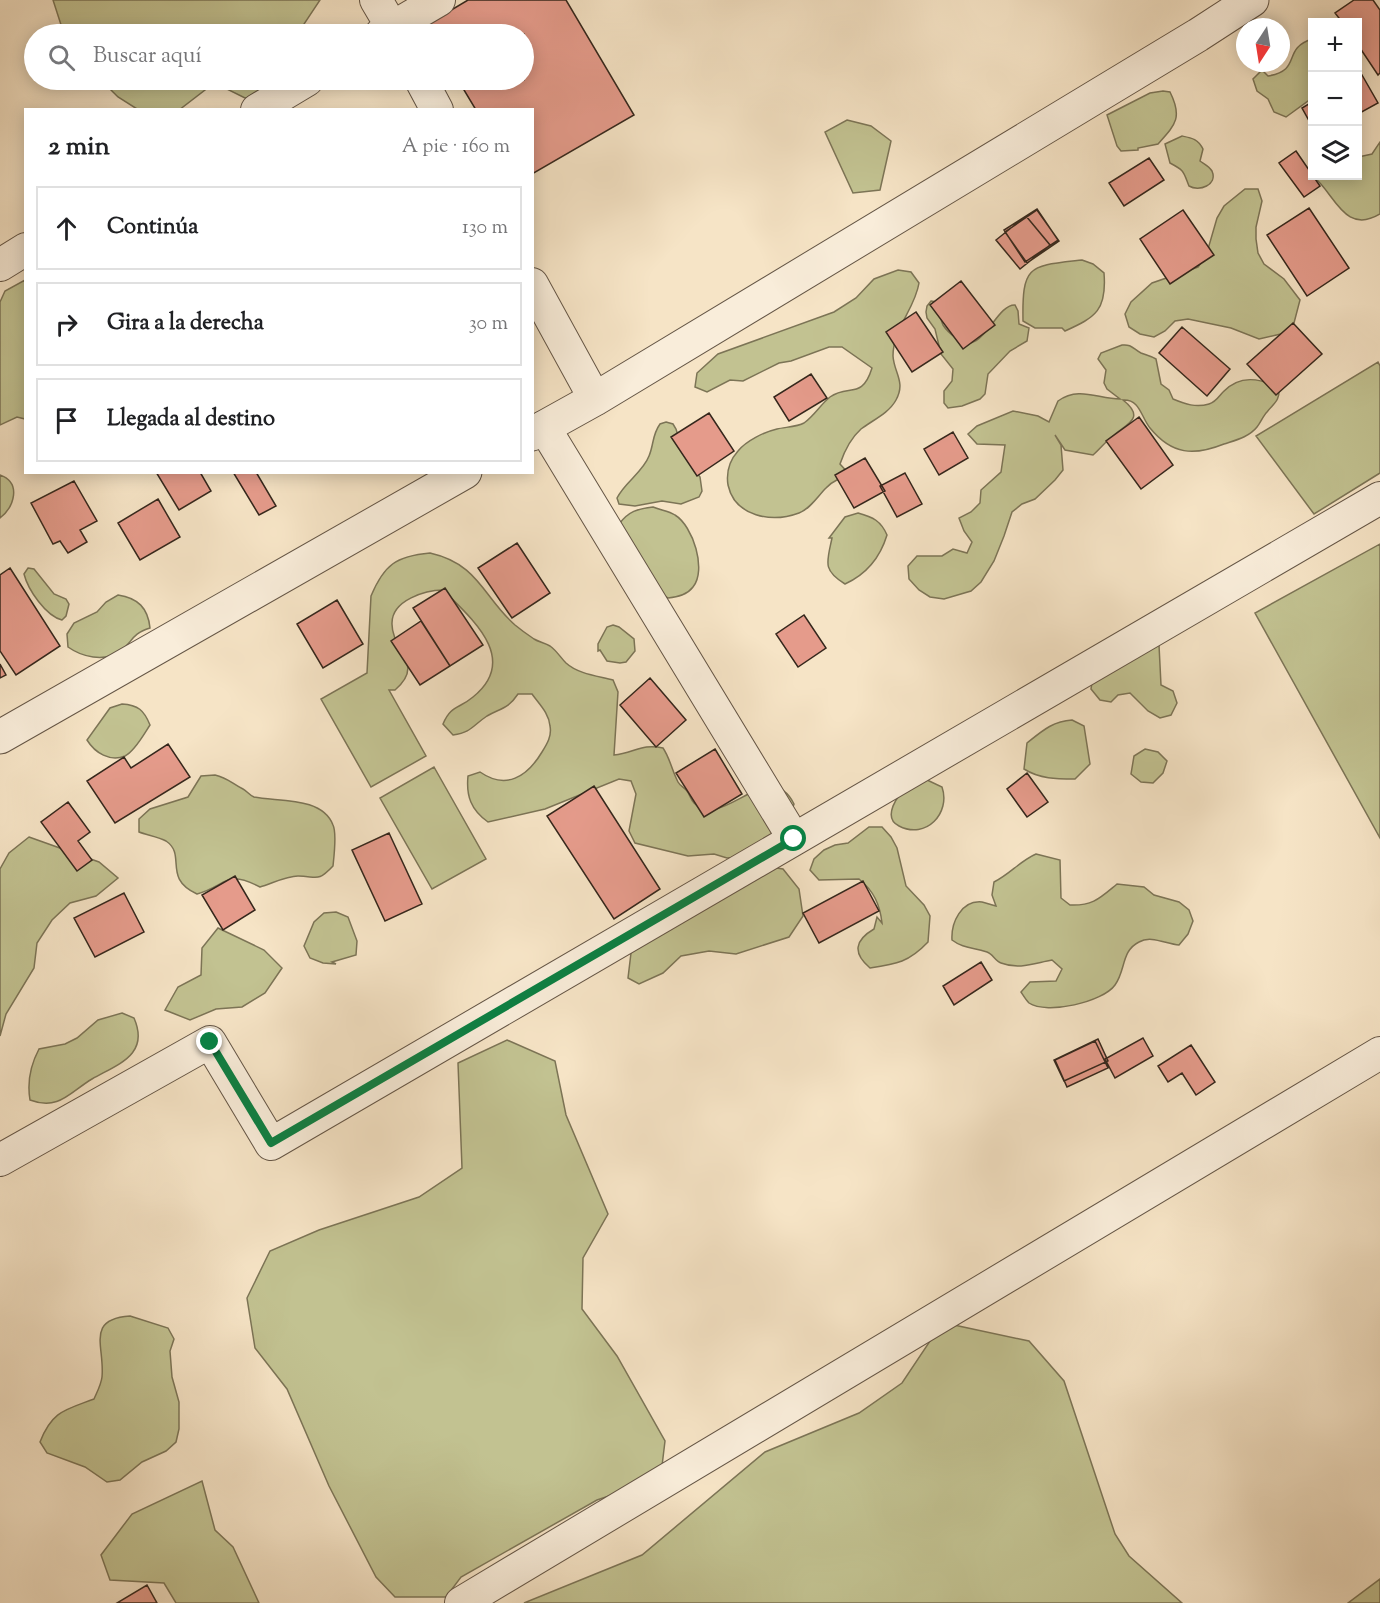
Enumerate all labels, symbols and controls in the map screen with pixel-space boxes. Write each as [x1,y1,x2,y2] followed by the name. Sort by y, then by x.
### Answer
[1236,18,1290,72] north arrow
[1308,18,1362,180] map controls
[1308,18,1362,72] button: +
[24,24,534,90] search box
[45,41,78,74] icon: search
[93,41,202,73] text: Buscar aquí
[1308,72,1362,126] button: −
[1308,126,1362,180] button: layers
[48,129,110,166] text: 2 min
[402,133,510,162] text: A pie · 160 m
[50,212,83,245] icon: ahead
[107,212,198,244] text: Continúa
[462,214,508,243] text: 130 m
[50,308,83,341] icon: right
[107,308,264,340] text: Gira a la derecha
[469,310,508,339] text: 30 m
[50,404,83,437] icon: arrive
[107,404,275,436] text: Llegada al destino
[780,825,806,851] route start
[196,1028,222,1054] route end

